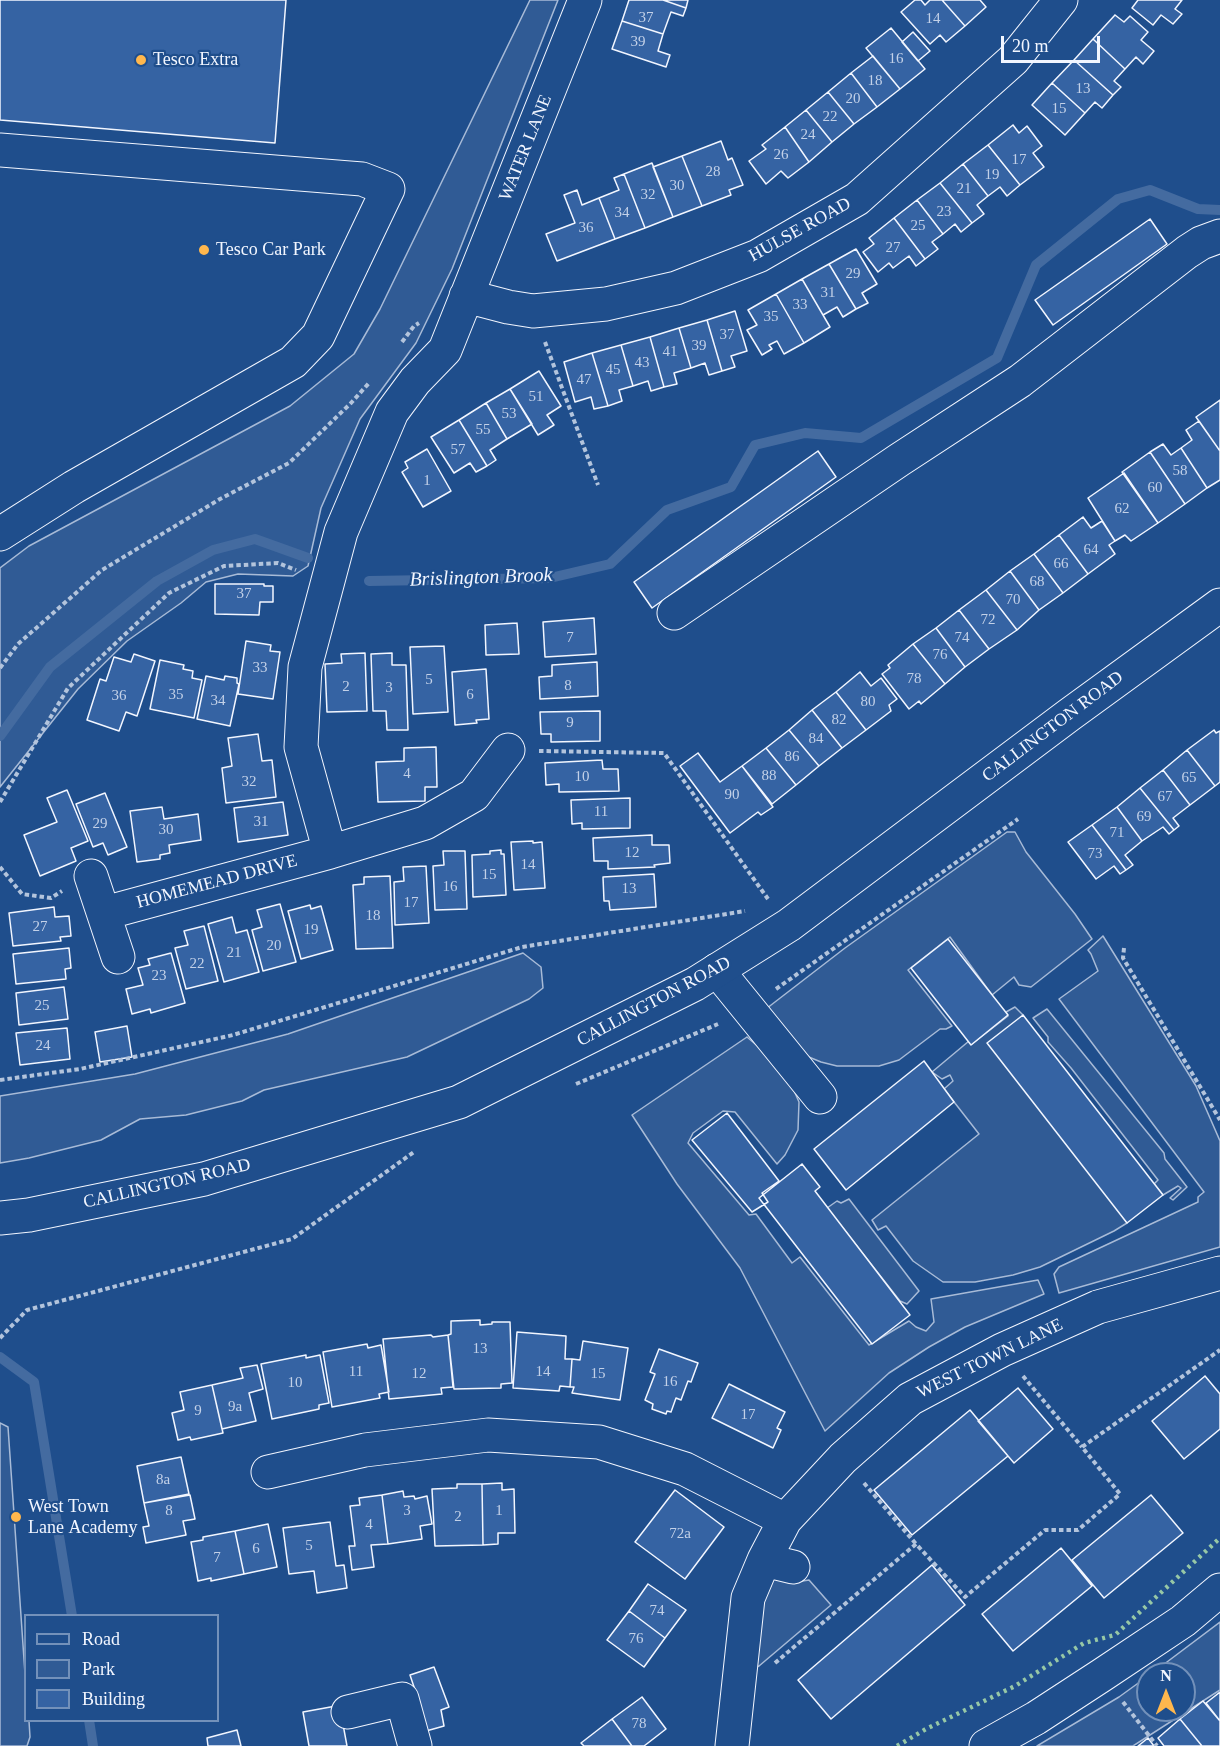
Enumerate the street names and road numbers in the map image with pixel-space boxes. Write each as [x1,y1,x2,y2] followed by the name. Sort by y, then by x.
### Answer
[495,92,557,204] street label: WATER LANE
[745,193,855,267] street label: HULSE ROAD
[978,667,1128,787] street label: CALLINGTON ROAD
[134,850,300,914] street label: HOMEMEAD DRIVE
[573,952,735,1052] street label: CALLINGTON ROAD
[81,1154,253,1214] street label: CALLINGTON ROAD
[914,1314,1066,1404] street label: WEST TOWN LANE

